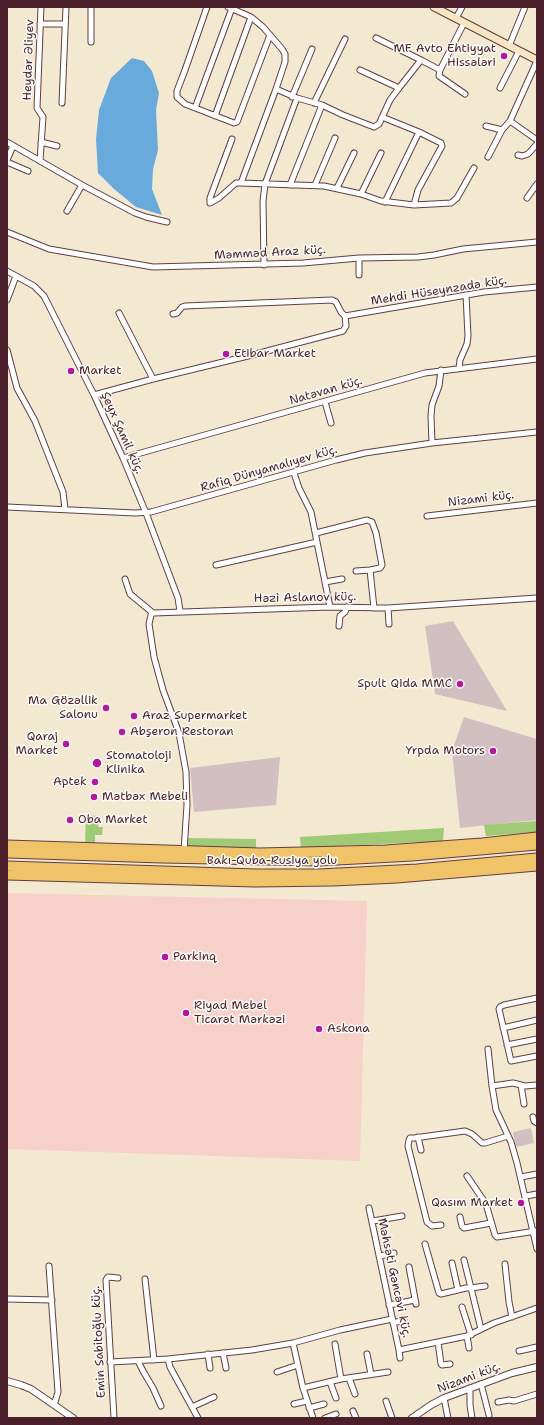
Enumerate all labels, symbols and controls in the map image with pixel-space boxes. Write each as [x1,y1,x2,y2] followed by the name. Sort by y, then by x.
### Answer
[20,19,38,101] street label: Heydər Əliyev
[393,42,496,70] place label: MF Avto Ehtiyyat Hissələri
[499,51,509,61] marker: MF Avto Ehtiyyat Hissələri
[214,243,326,263] street label: Məmməd Araz küç.
[370,273,508,309] street label: Mehdi Hüseynzadə küç.
[234,347,316,361] place label: Etibar Market
[221,349,231,359] marker: Etibar Market
[79,364,121,378] place label: Market
[66,366,76,376] marker: Market
[288,374,364,408] street label: Natəvan küç.
[98,390,146,476] street label: Şeyx Şamil küç.
[199,443,339,495] street label: Rafiq Dünyamalıyev küç.
[447,488,515,510] street label: Nizami küç.
[254,590,356,606] street label: Həzi Aslanov küç.
[358,677,452,691] place label: Spult Qida MMC
[455,679,465,689] marker: Spult Qida MMC
[28,694,98,722] place label: Ma Gözəllik Salonu
[101,703,111,713] marker: Ma Gözəllik Salonu
[142,709,247,723] place label: Araz Supermarket
[129,711,139,721] marker: Araz Supermarket
[130,725,234,739] place label: Abşeron Restoran
[117,727,127,737] marker: Abşeron Restoran
[16,730,58,758] place label: Qaraj Market
[61,739,71,749] marker: Qaraj Market
[406,744,485,758] place label: Yrpda Motors
[488,746,498,756] marker: Yrpda Motors
[106,749,172,777] place label: Stomatoloji Klinika
[91,757,103,769] marker: Stomatoloji Klinika
[53,775,87,789] place label: Aptek
[90,777,100,787] marker: Aptek
[102,790,188,804] place label: Mətbəx Mebeli
[89,792,99,802] marker: Mətbəx Mebeli
[78,813,148,827] place label: Oba Market
[65,815,75,825] marker: Oba Market
[207,854,337,868] street label: Bakı-Quba-Rusiya yolu
[173,950,216,964] place label: Parkinq
[160,952,170,962] marker: Parkinq
[194,999,285,1027] place label: Riyad Mebel Ticarət Mərkəzi
[181,1008,191,1018] marker: Riyad Mebel Ticarət Mərkəzi
[327,1022,370,1036] place label: Askona
[314,1024,324,1034] marker: Askona
[431,1196,513,1210] place label: Qasım Market
[516,1198,526,1208] marker: Qasım Market
[374,1217,414,1339] street label: Məhsəti Gəncəvi küç.
[89,1285,109,1399] street label: Emin Sabitoğlu küç.
[435,1359,503,1397] street label: Nizami küç.

